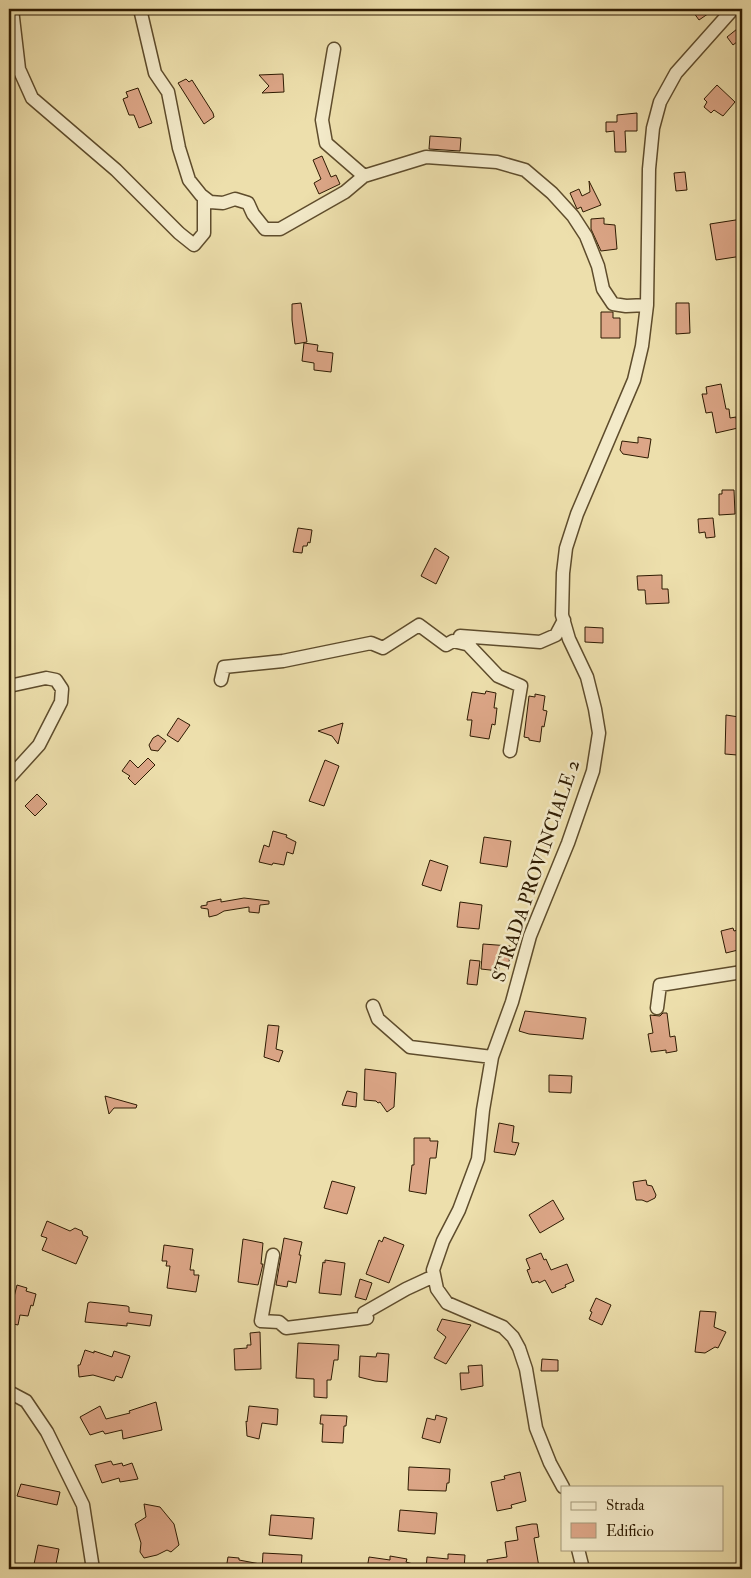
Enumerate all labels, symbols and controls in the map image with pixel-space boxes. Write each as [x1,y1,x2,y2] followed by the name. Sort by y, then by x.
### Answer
[487,757,585,985] street label: STRADA PROVINCIALE 2
[561,1486,724,1550] legend
[606,1496,645,1515] text: Strada
[606,1522,654,1541] text: Edificio

